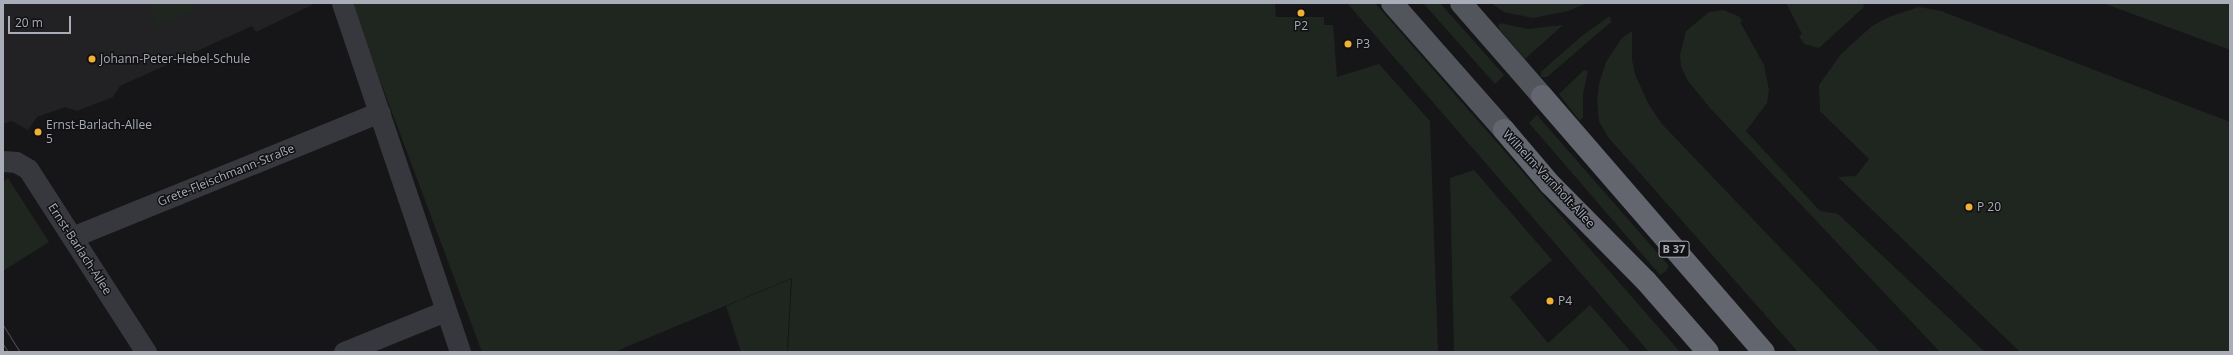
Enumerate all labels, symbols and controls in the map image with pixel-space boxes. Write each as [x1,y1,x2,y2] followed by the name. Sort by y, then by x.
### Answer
[10,8,73,34] scale bar
[1296,8,1306,18] marker: P2
[15,14,43,31] text: 20 m
[1294,19,1308,33] place label: P2
[1356,37,1370,51] place label: P3
[1343,39,1353,49] marker: P3
[100,52,250,66] place label: Johann-Peter-Hebel-Schule
[87,54,97,64] marker: Johann-Peter-Hebel-Schule
[46,118,152,146] place label: Ernst-Barlach-Allee 5
[33,127,43,137] marker: Ernst-Barlach-Allee 5
[1500,127,1598,231] street label: Wilhelm-Varnholt-Allee
[156,141,296,209] street label: Grete-Fleischmann-Straße
[1977,200,2001,214] place label: P 20
[45,201,115,297] street label: Ernst-Barlach-Allee
[1964,202,1974,212] marker: P 20
[1658,240,1690,258] road number: B 37
[1558,294,1572,308] place label: P4
[1545,296,1555,306] marker: P4

